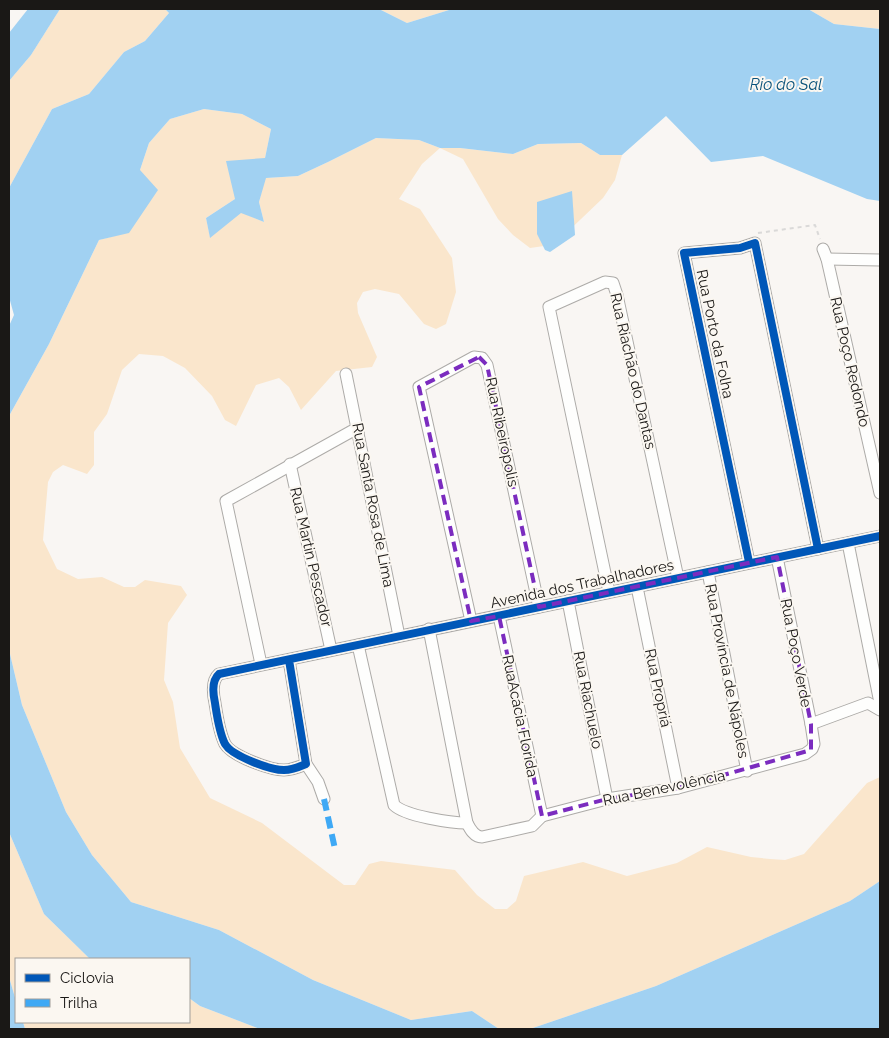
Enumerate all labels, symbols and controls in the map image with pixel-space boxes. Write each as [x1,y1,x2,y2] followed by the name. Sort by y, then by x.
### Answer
[750,75,822,94] water label: Rio do Sal
[693,268,737,400] street label: Rua Porto da Folha
[606,291,660,451] street label: Rua Riachão do Dantas
[826,295,874,429] street label: Rua Poço Redondo
[482,376,522,488] street label: Rua Ribeirópolis
[348,421,398,589] street label: Rua Santa Rosa de Lima
[286,485,336,629] street label: Rua Martin Pescador
[488,556,676,612] street label: Avenida dos Trabalhadores
[701,582,753,760] street label: Rua Província de Nápoles
[777,597,815,709] street label: Rua Poço Verde
[641,647,675,729] street label: Rua Propriá
[570,649,606,751] street label: Rua Riachuelo
[498,653,542,779] street label: RuaAcácia Florida
[601,766,727,810] street label: Rua Benevolência
[15,958,190,1023] legend
[60,969,114,987] text: Ciclovia
[60,994,97,1012] text: Trilha

